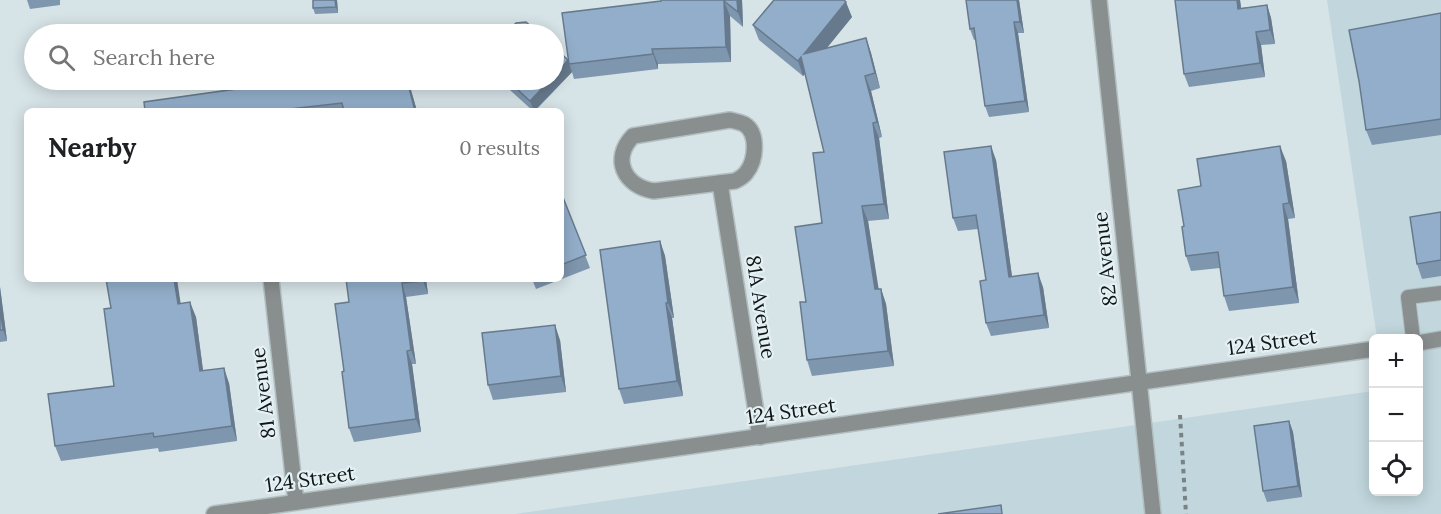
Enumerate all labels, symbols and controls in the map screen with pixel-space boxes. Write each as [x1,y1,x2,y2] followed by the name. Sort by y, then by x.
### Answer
[24,24,564,90] search box
[45,41,78,74] icon: search
[93,43,215,71] text: Search here
[48,131,136,164] text: Nearby
[459,135,540,160] text: 0 results
[1087,210,1122,308] street label: 82 Avenue
[741,253,782,361] street label: 81A Avenue
[1225,323,1319,360] street label: 124 Street
[1369,334,1423,496] map controls
[1369,334,1423,388] button: +
[244,346,280,440] street label: 81 Avenue
[1369,388,1423,442] button: −
[744,392,838,429] street label: 124 Street
[1369,442,1423,496] button: locate
[263,460,357,497] street label: 124 Street

